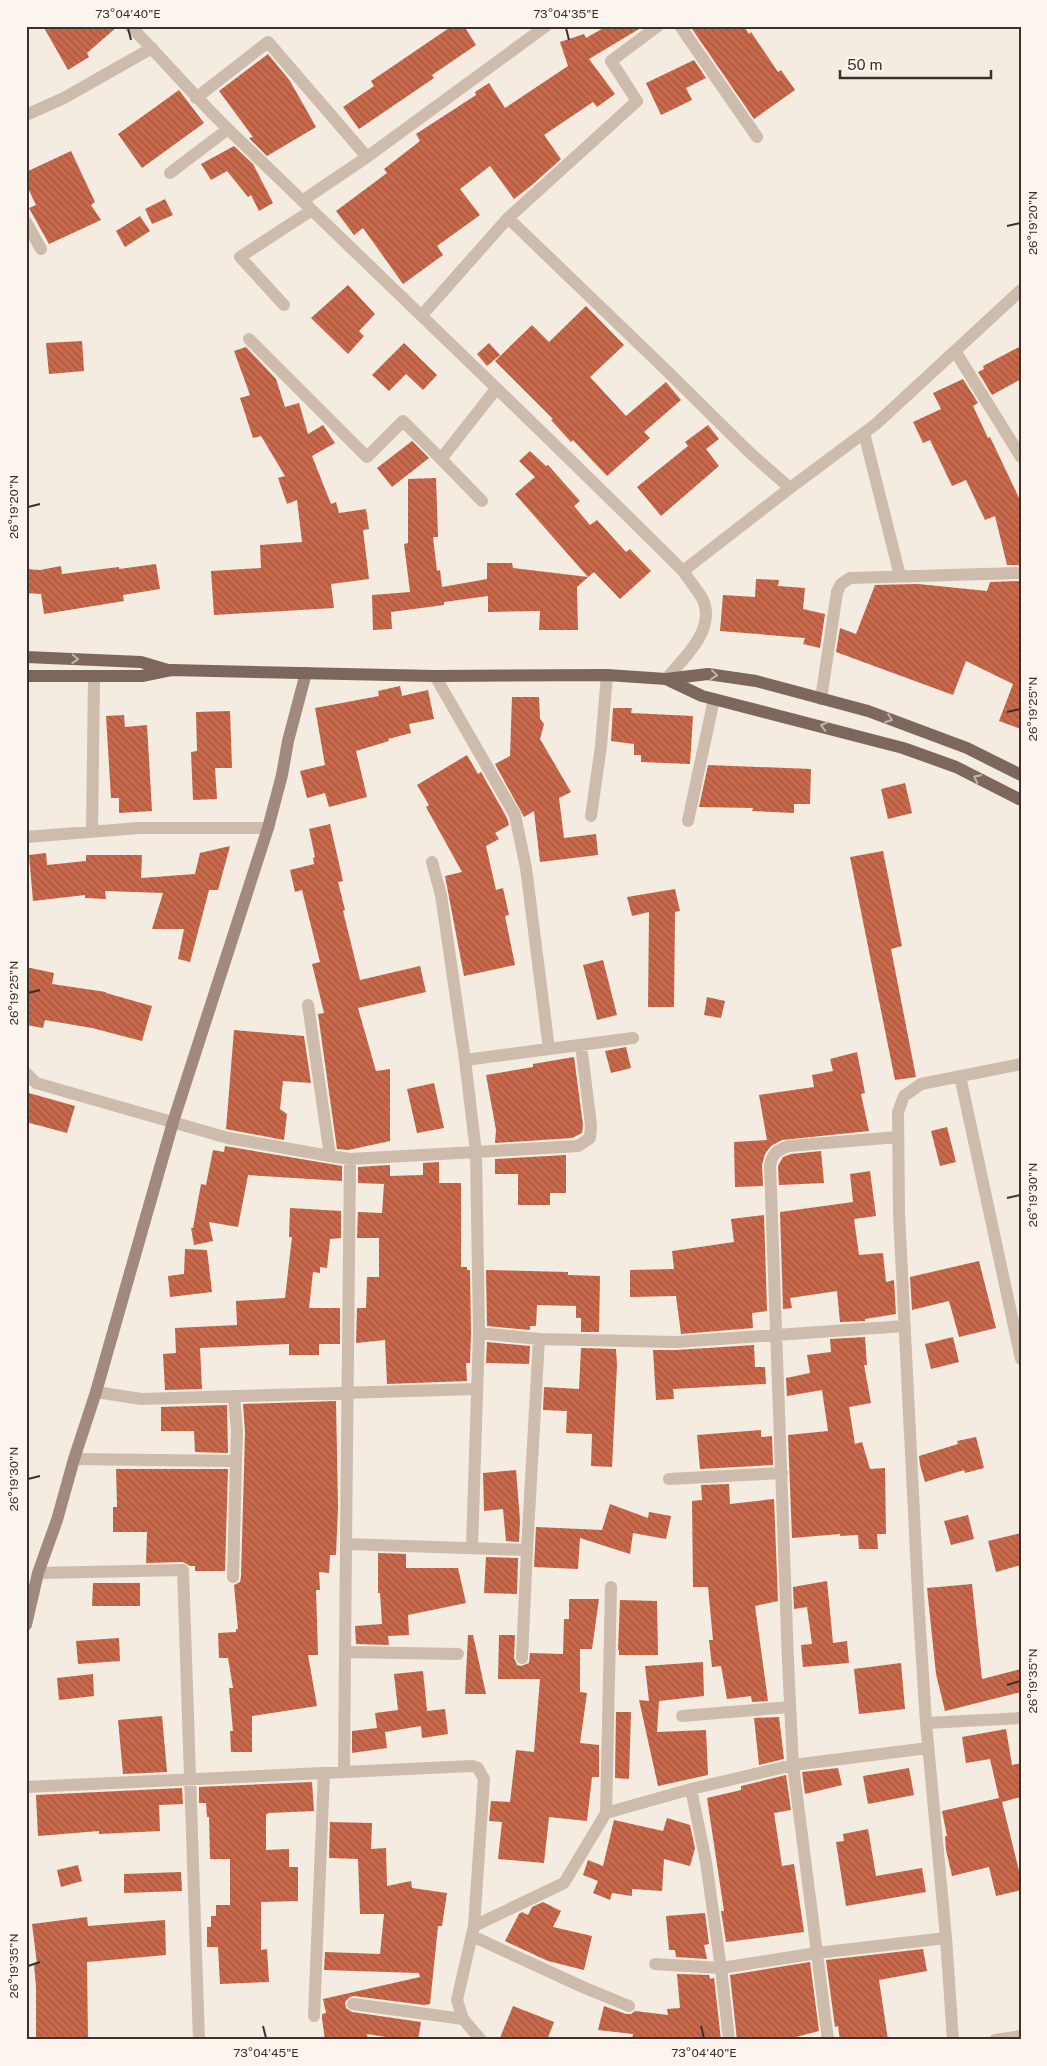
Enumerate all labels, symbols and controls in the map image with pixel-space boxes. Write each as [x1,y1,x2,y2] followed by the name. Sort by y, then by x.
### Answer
[95,7,161,21] text: 73°04'40"E
[533,7,599,21] text: 73°04'35"E
[840,48,991,80] scale bar
[847,56,882,73] text: 50 m
[1026,191,1040,255] text: 26°19'20"N
[7,475,21,539] text: 26°19'20"N
[71,654,79,665] one-way arrow
[711,669,719,680] one-way arrow
[1026,677,1040,741] text: 26°19'25"N
[884,713,892,723] one-way arrow
[819,721,828,732] one-way arrow
[974,774,983,784] one-way arrow
[7,961,21,1025] text: 26°19'25"N
[1026,1163,1040,1227] text: 26°19'30"N
[7,1447,21,1511] text: 26°19'30"N
[1026,1649,1040,1713] text: 26°19'35"N
[7,1934,21,1998] text: 26°19'35"N
[233,2046,299,2060] text: 73°04'45"E
[671,2046,737,2060] text: 73°04'40"E

